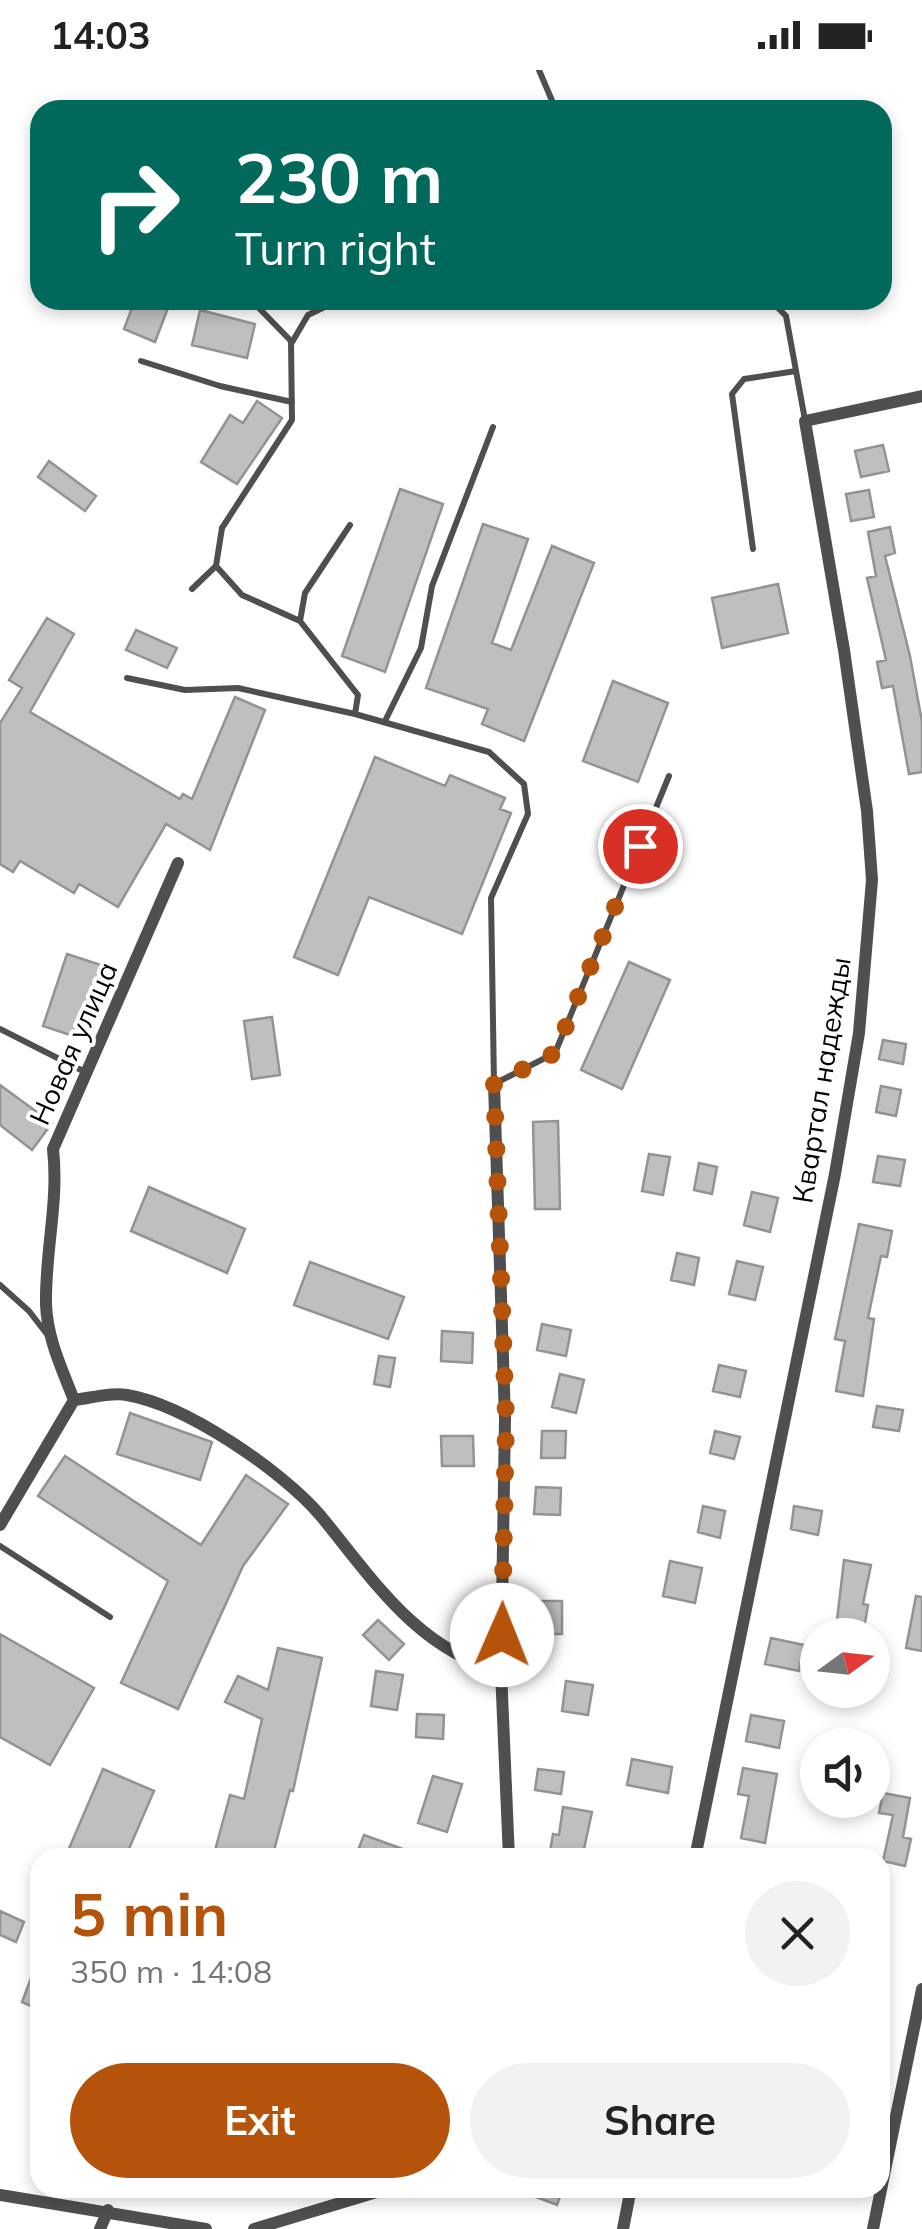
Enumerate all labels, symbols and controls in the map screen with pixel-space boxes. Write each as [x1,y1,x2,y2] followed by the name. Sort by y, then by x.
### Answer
[50,11,151,59] text: 14:03
[235,133,443,221] text: 230 m
[70,140,200,270] icon: right
[235,220,436,276] text: Turn right
[598,804,683,889] pin
[613,819,668,874] icon: arrive
[784,954,858,1206] street label: Квартал надежды
[21,956,125,1130] street label: Новая улица
[450,1583,554,1687] position arrow
[800,1618,890,1708] north arrow
[800,1618,890,1818] map controls
[800,1728,890,1818] button: sound
[70,1876,228,1951] text: 5 min
[745,1881,850,1986] button: close
[70,1951,272,1991] text: 350 m · 14:08
[70,2063,450,2178] button: Exit
[470,2063,850,2178] button: Share

